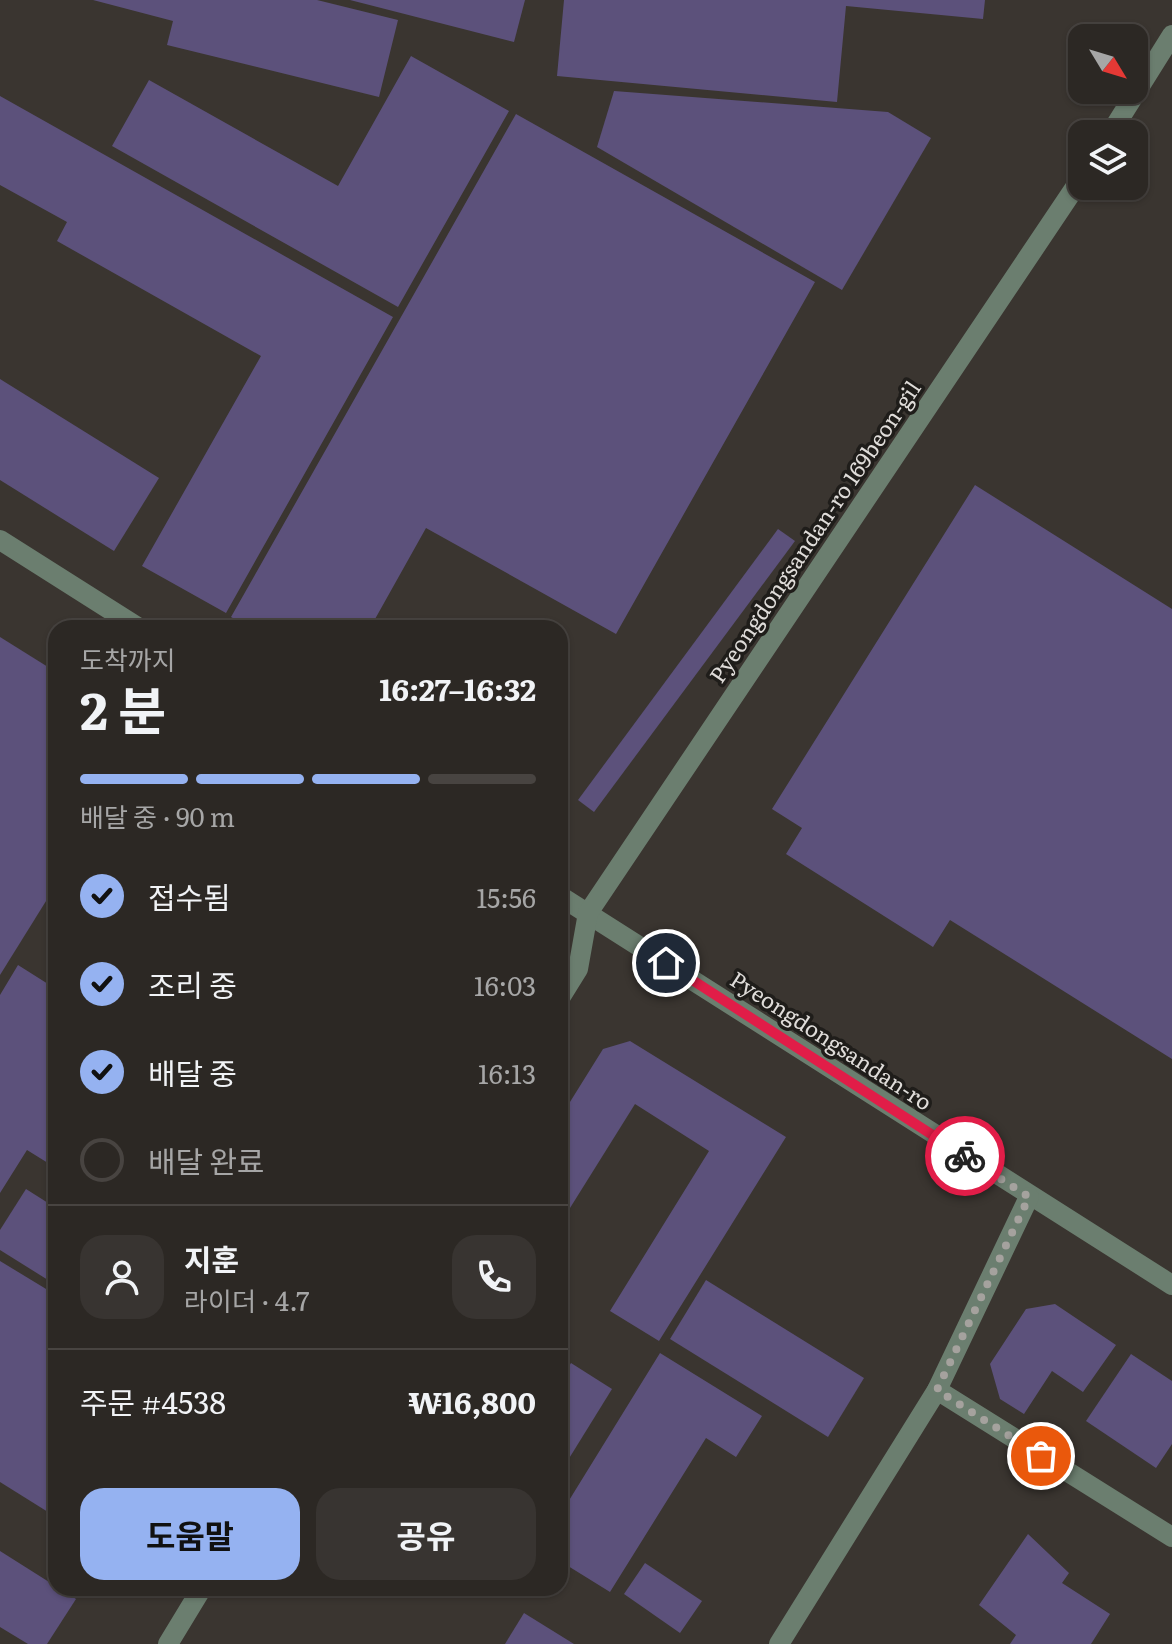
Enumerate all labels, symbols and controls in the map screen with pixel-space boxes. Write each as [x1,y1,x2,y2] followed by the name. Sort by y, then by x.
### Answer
[1068,24,1148,104] north arrow
[1068,24,1148,200] map controls
[1068,120,1148,200] button: layers
[700,373,928,689] street label: Pyeongdongsandan-ro 169beon-gil
[80,639,176,678] text: 도착까지
[379,666,536,710] text: 16:27–16:32
[80,669,166,746] text: 2 분
[80,796,235,835] text: 배달 중 · 90 m
[80,874,124,918] icon: check
[148,874,231,918] text: 접수됨
[476,877,536,916] text: 15:56
[632,929,700,997] pin
[644,941,688,985] icon: home
[80,962,124,1006] icon: check
[148,962,237,1006] text: 조리 중
[724,962,939,1118] street label: Pyeongdongsandan-ro
[474,965,536,1004] text: 16:03
[80,1050,124,1094] icon: check
[148,1050,237,1094] text: 배달 중
[478,1053,536,1092] text: 16:13
[925,1116,1005,1196] courier
[943,1134,987,1178] icon: bike
[148,1138,264,1182] text: 배달 완료
[80,1235,164,1319] button: person
[452,1235,536,1319] button: phone
[184,1236,239,1280] text: 지훈
[184,1280,309,1319] text: 라이더 · 4.7
[80,1379,226,1423] text: 주문 #4538
[409,1379,536,1423] text: ₩16,800
[1007,1422,1075,1490] pin
[1019,1434,1063,1478] icon: bag
[80,1488,300,1580] button: 도움말
[316,1488,536,1580] button: 공유

